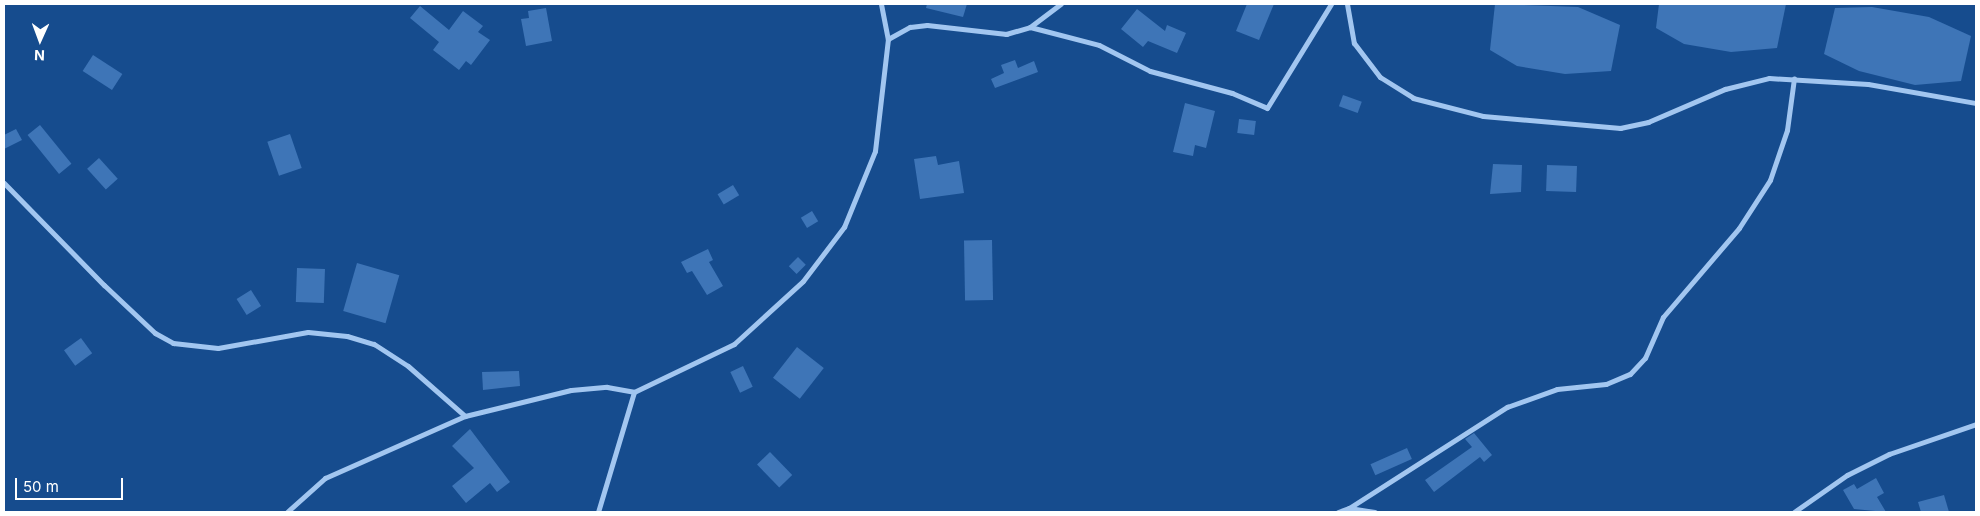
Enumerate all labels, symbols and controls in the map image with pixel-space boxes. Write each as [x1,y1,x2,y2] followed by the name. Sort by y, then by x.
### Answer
[15,15,65,65] north arrow
[34,47,45,64] text: N
[18,468,125,500] scale bar
[23,477,59,496] text: 50 m

